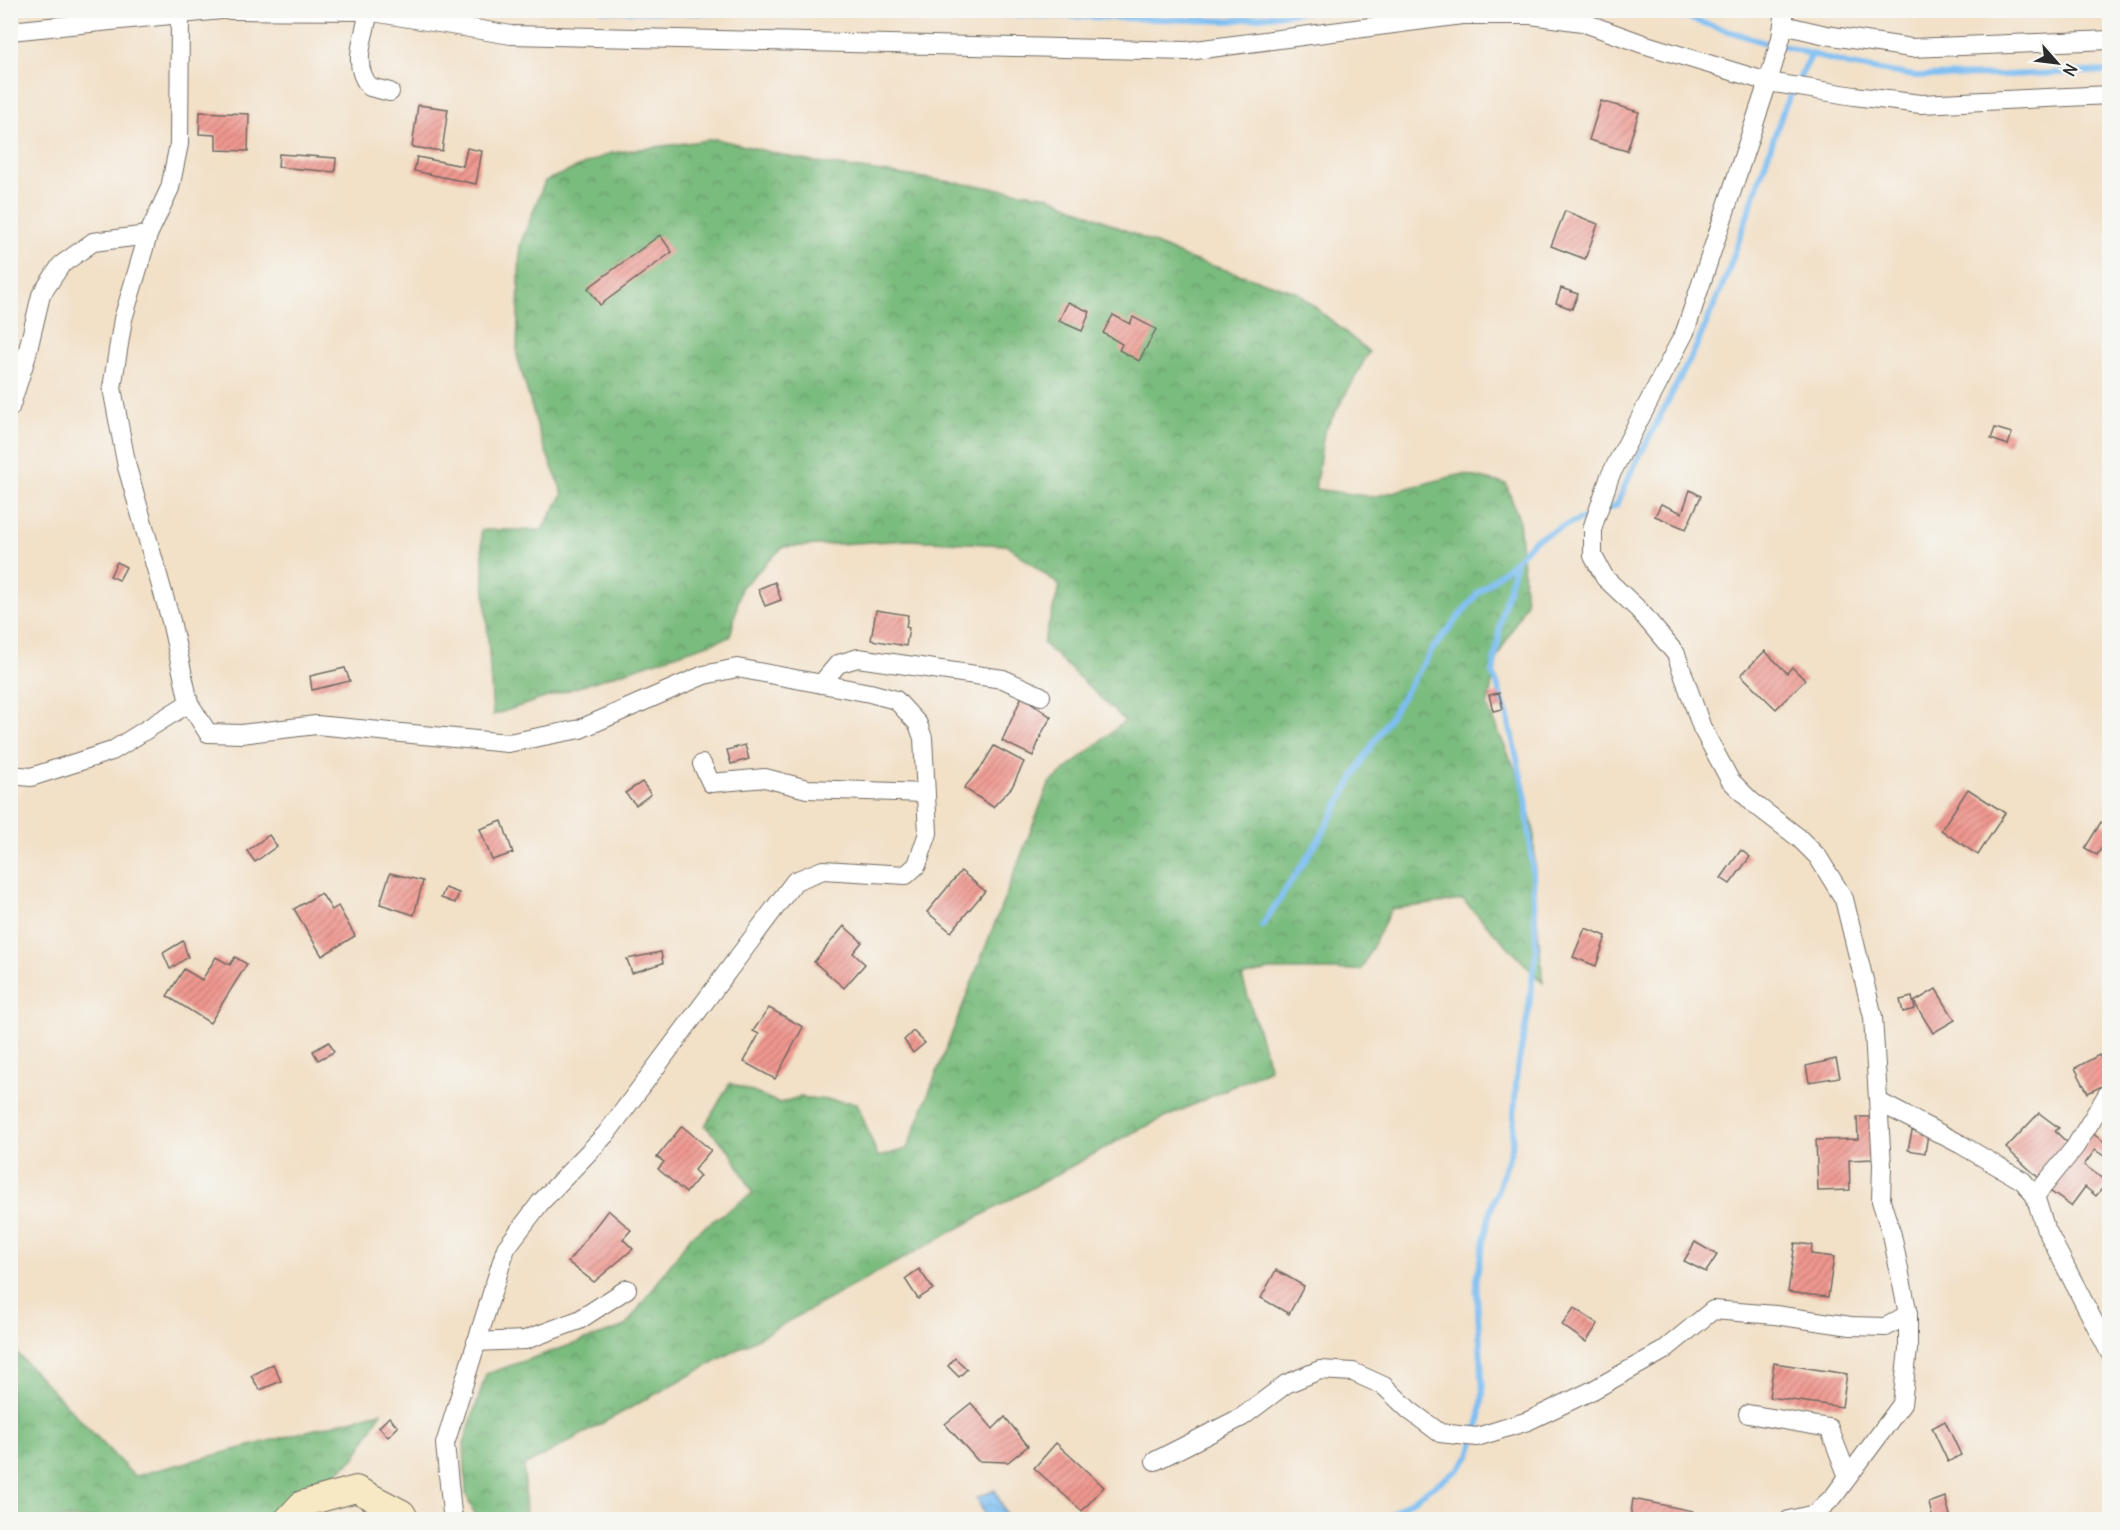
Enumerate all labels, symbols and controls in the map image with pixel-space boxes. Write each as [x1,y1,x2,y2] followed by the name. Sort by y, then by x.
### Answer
[2027,33,2087,93] north arrow
[2059,60,2082,80] text: N

